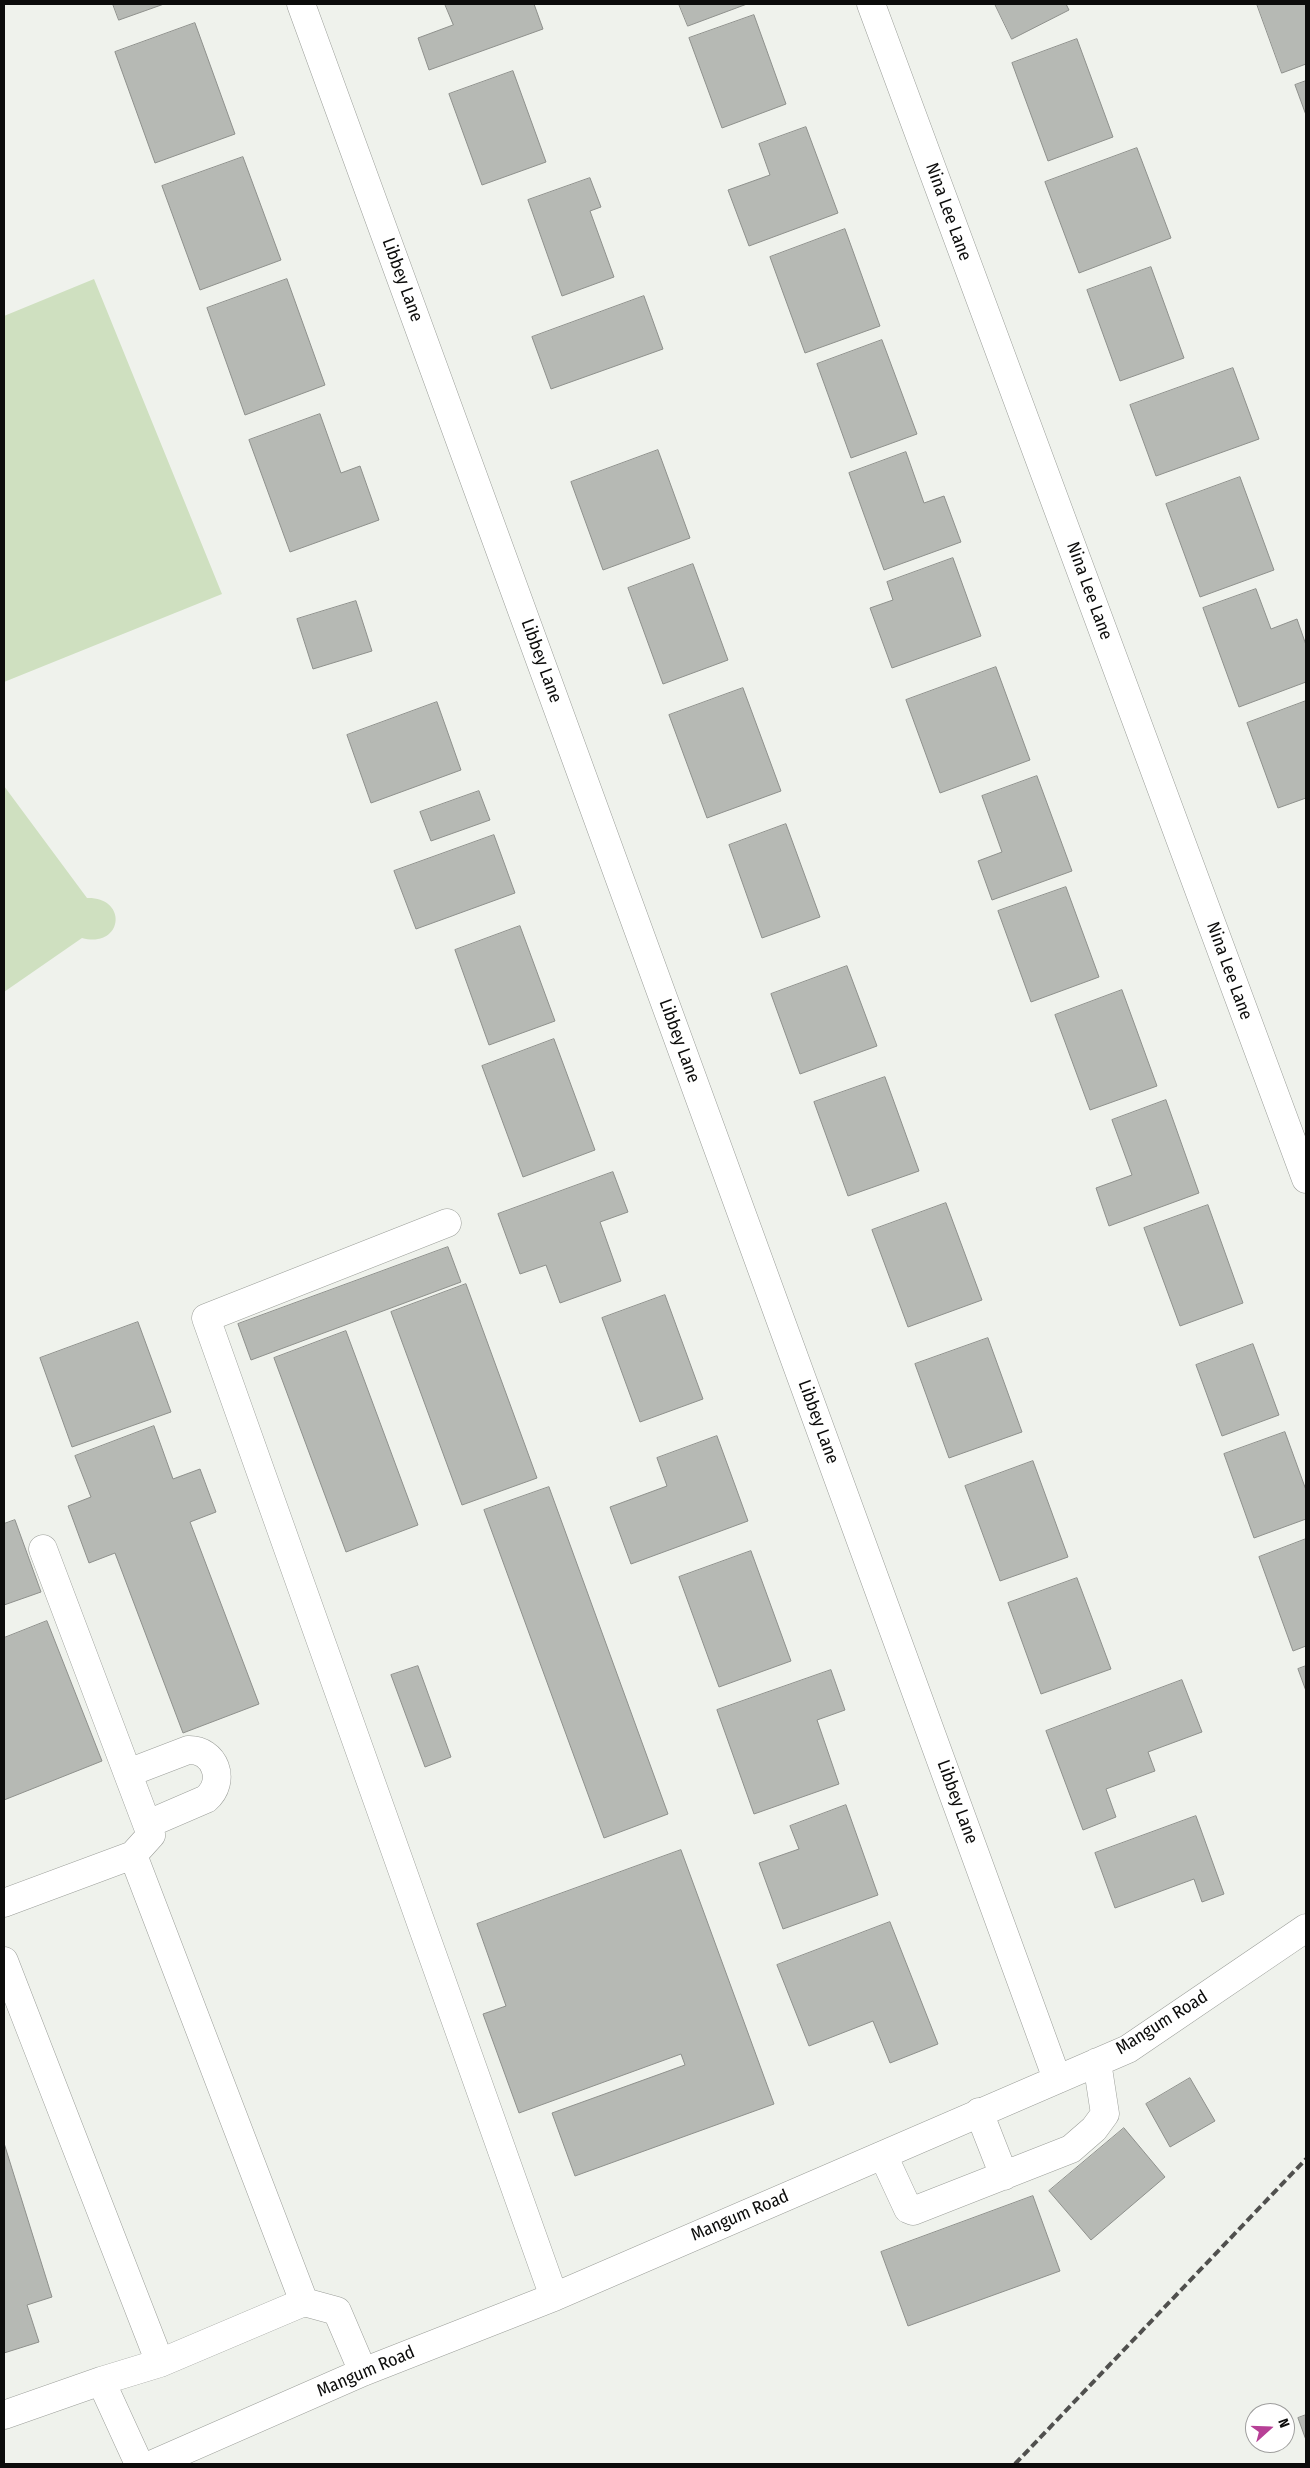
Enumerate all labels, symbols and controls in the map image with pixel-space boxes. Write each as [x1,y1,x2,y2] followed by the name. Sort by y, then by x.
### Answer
[920,160,976,264] street label: Nina Lee Lane
[377,235,427,325] street label: Libbey Lane
[1061,539,1117,643] street label: Nina Lee Lane
[516,616,566,706] street label: Libbey Lane
[1201,919,1257,1023] street label: Nina Lee Lane
[654,996,704,1086] street label: Libbey Lane
[793,1377,843,1467] street label: Libbey Lane
[932,1757,982,1847] street label: Libbey Lane
[1112,1986,1212,2060] street label: Mangum Road
[688,2186,792,2246] street label: Mangum Road
[314,2342,418,2402] street label: Mangum Road
[1245,2403,1295,2453] north arrow
[1274,2416,1293,2430] text: N

